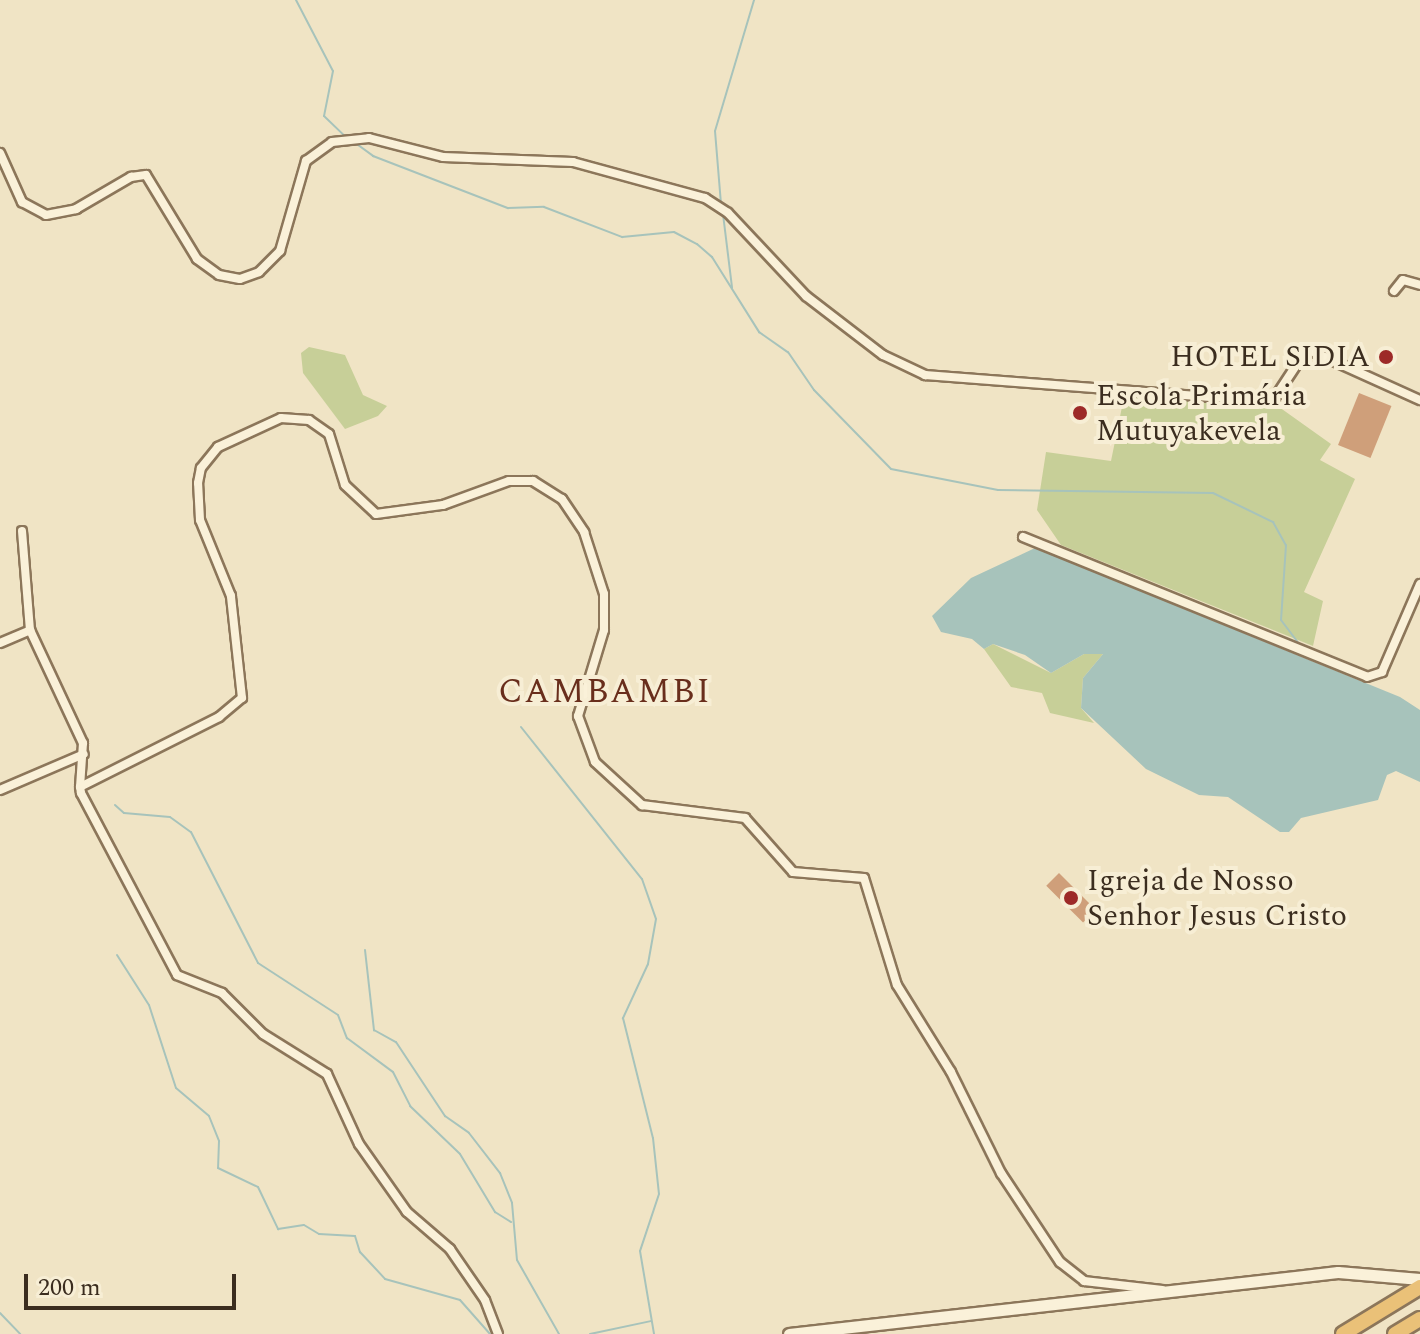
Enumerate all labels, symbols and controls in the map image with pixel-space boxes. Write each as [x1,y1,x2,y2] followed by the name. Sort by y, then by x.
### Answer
[1170,339,1370,375] place label: HOTEL SIDIA
[1377,348,1395,366] marker: HOTEL SIDIA
[1096,378,1307,448] place label: Escola Primária Mutuyakevela
[1071,404,1089,422] marker: Escola Primária Mutuyakevela
[498,673,712,713] district label: CAMBAMBI
[1087,863,1347,934] place label: Igreja de Nosso Senhor Jesus Cristo
[1062,889,1080,907] marker: Igreja de Nosso Senhor Jesus Cristo
[28,1258,240,1308] scale bar
[38,1270,101,1306] text: 200 m

